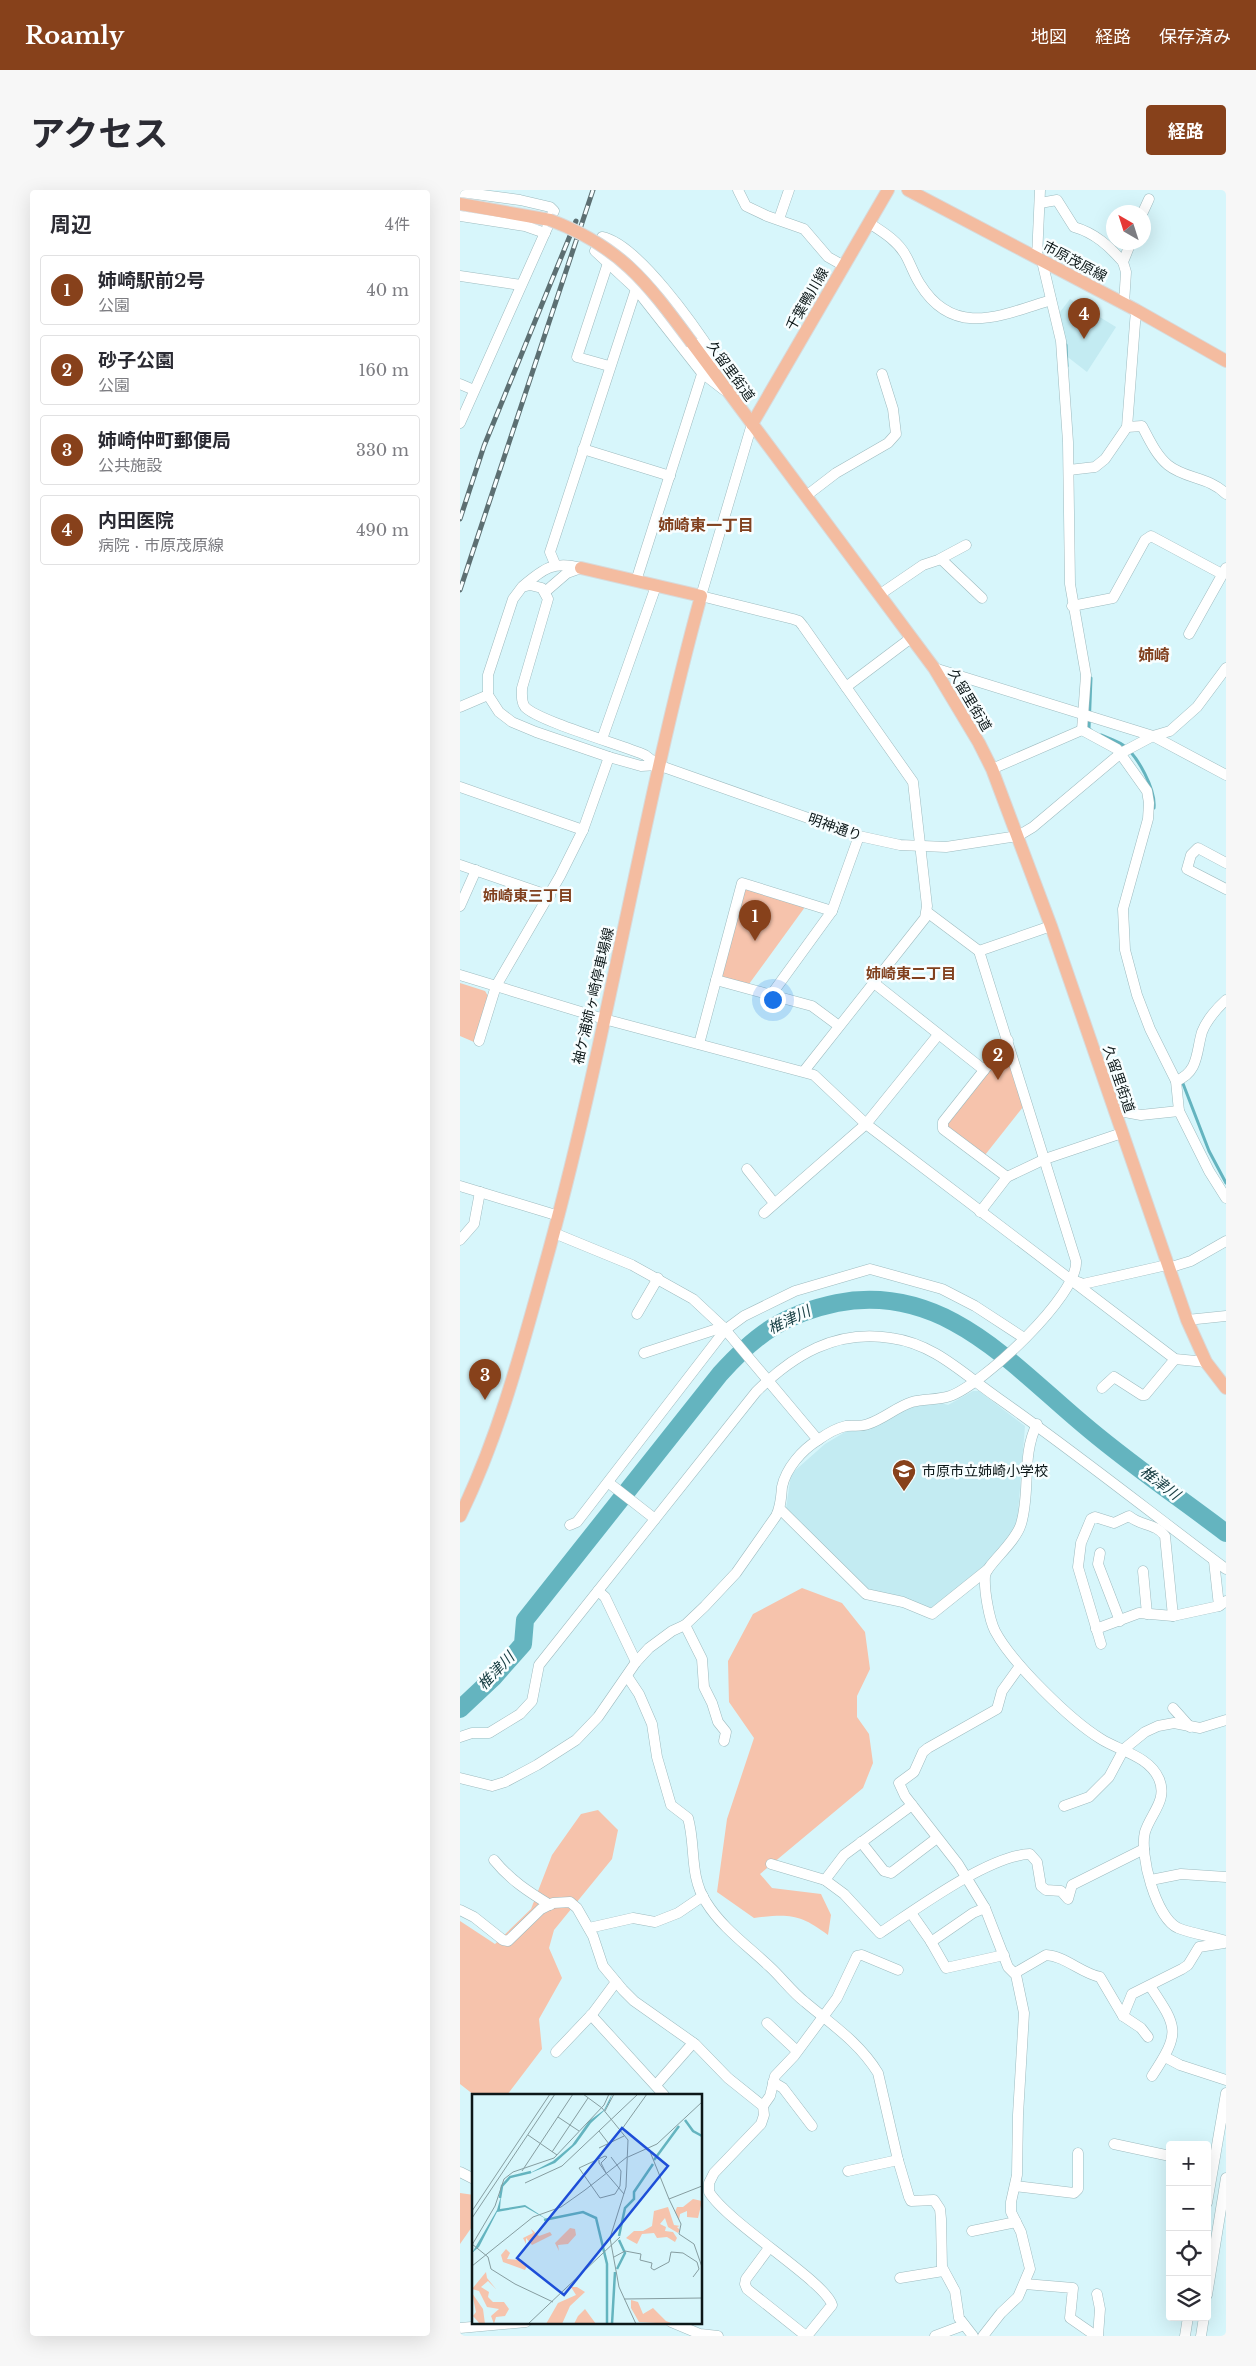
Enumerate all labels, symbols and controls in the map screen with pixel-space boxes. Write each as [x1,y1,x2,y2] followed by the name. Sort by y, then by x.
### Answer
[25,21,124,50] text: Roamly
[1031,26,1067,48] text: 地図
[1095,26,1131,48] text: 経路
[1159,26,1231,48] text: 保存済み
[1146,105,1226,155] button: 経路
[30,112,168,155] text: アクセス
[1106,205,1151,250] north arrow
[50,212,92,238] text: 周辺
[385,214,410,234] text: 4件
[1040,237,1110,285] street label: 市原茂原線
[782,264,832,334] street label: 千葉鴨川線
[98,269,205,292] text: 姉崎駅前2号
[64,280,70,300] text: 1
[366,280,409,300] text: 40 m
[98,295,130,315] text: 公園
[1068,298,1100,339] pin: 4
[703,337,759,405] street label: 久留里街道
[98,349,174,372] text: 砂子公園
[62,360,72,380] text: 2
[358,360,409,380] text: 160 m
[98,375,130,395] text: 公園
[98,429,231,452] text: 姉崎仲町郵便局
[62,440,72,460] text: 3
[356,440,409,460] text: 330 m
[98,455,162,475] text: 公共施設
[98,509,174,532] text: 内田医院
[658,515,754,535] district label: 姉崎東一丁目
[62,520,72,540] text: 4
[356,520,409,540] text: 490 m
[98,535,224,555] text: 病院 · 市原茂原線
[1138,645,1170,665] district label: 姉崎
[944,665,996,735] street label: 久留里街道
[806,809,864,845] street label: 明神通り
[483,886,573,905] district label: 姉崎東三丁目
[739,900,771,941] pin: 1
[568,926,618,1066] street label: 袖ケ浦姉ヶ崎停車場線
[866,964,956,983] district label: 姉崎東二丁目
[760,987,786,1013] your location
[982,1039,1014,1080] pin: 2
[1099,1043,1139,1115] street label: 久留里街道
[764,1300,815,1338] water label: 椎津川
[469,1359,501,1400] pin: 3
[891,1458,917,1492] school or university icon: 市原市立姉崎小学校
[1137,1461,1186,1505] water label: 椎津川
[922,1462,1048,1480] place label: 市原市立姉崎小学校
[473,1646,519,1693] water label: 椎津川
[472,2094,702,2324] inset map
[1166,2141,1211,2321] map controls
[1166,2141,1211,2186] button: +
[1166,2186,1211,2231] button: −
[1166,2231,1211,2276] button: locate
[1166,2276,1211,2321] button: layers

